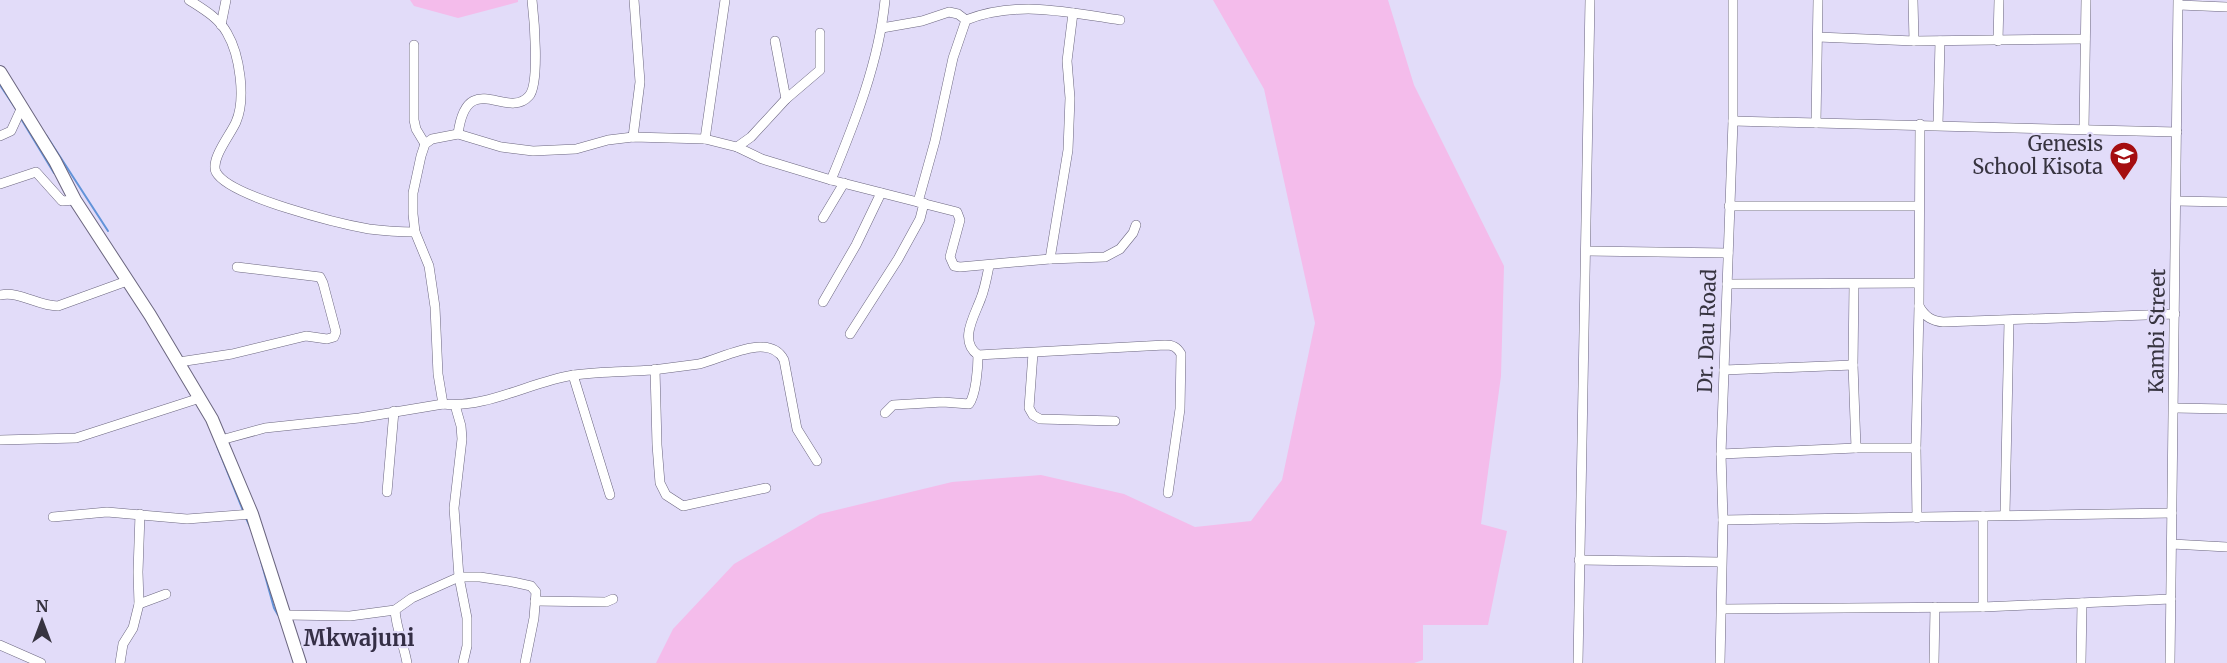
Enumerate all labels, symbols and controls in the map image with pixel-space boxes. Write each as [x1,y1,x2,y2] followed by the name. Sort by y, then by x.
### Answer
[1972,131,2103,179] place label: Genesis School Kisota
[2108,140,2140,182] school or university icon: Genesis School Kisota
[2143,268,2170,394] street label: Kambi Street
[1692,269,1721,393] street label: Dr. Dau Road
[12,591,72,651] north arrow
[36,596,49,616] text: N
[304,624,414,652] district label: Mkwajuni

